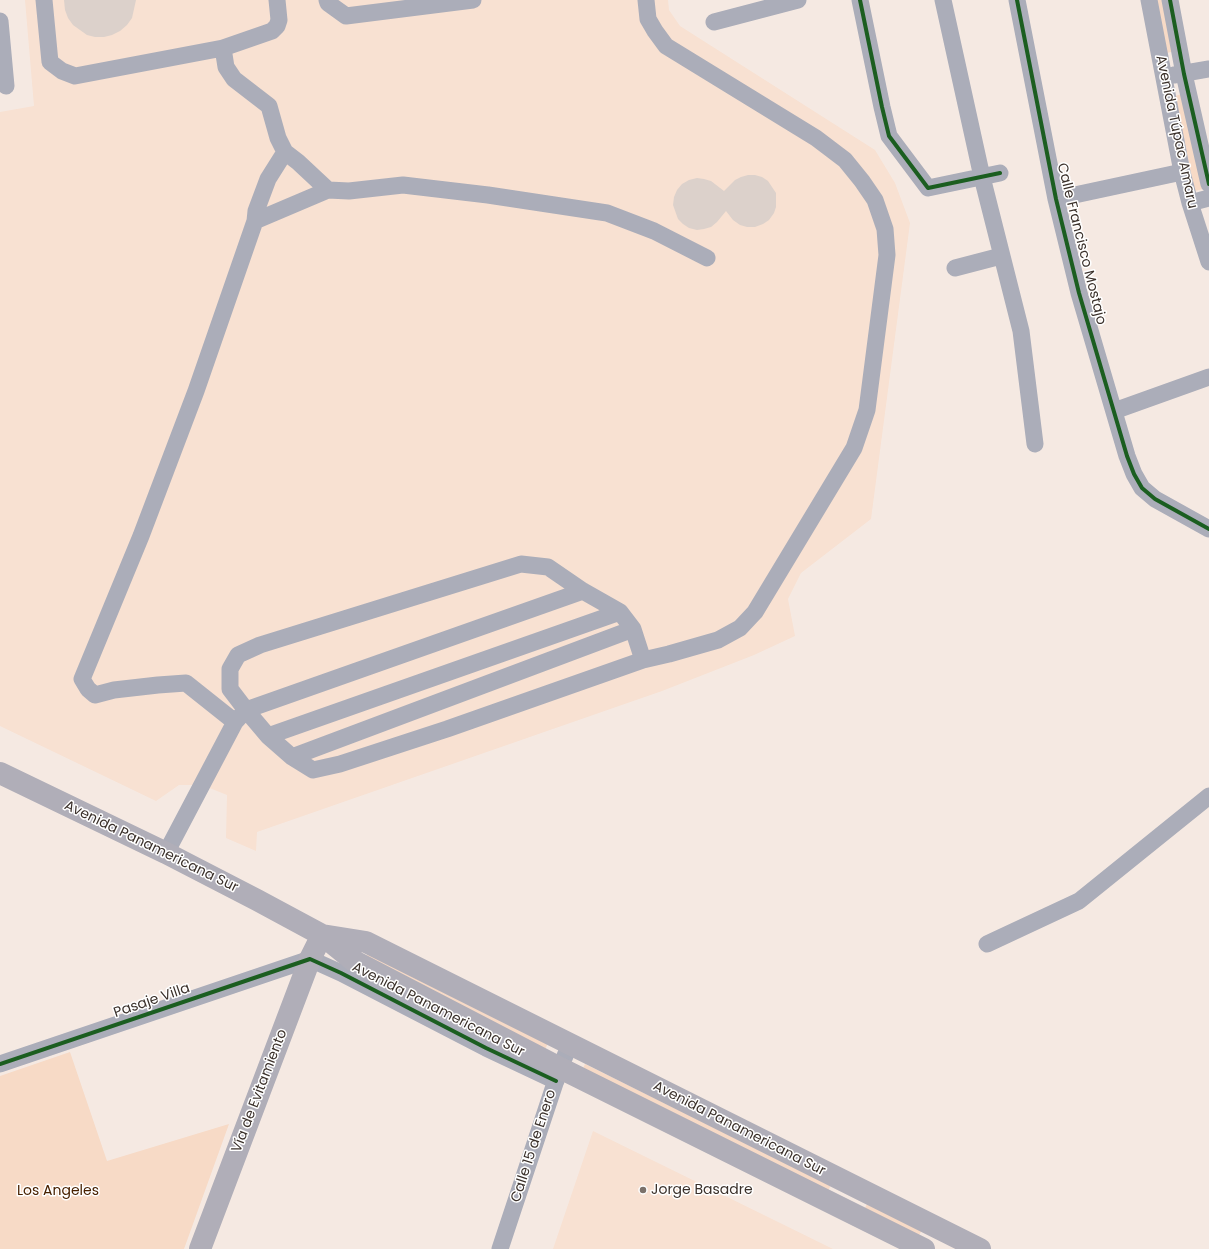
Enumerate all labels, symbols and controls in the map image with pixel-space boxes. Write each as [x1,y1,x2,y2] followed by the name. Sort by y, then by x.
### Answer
[1152,54,1200,210] street label: Avenida Túpac Amaru
[1053,161,1109,327] street label: Calle Francisco Mostajo
[61,798,241,896] street label: Avenida Panamericana Sur
[349,959,527,1061] street label: Avenida Panamericana Sur
[112,980,192,1022] street label: Pasaje Villa
[229,1027,291,1155] street label: Vía de Evitamiento
[650,1078,828,1180] street label: Avenida Panamericana Sur
[508,1088,560,1204] street label: Calle 15 de Enero
[651,1182,753,1198] place label: Jorge Basadre
[17,1183,99,1199] park label: Los Angeles
[638,1185,648,1195] marker: Jorge Basadre

